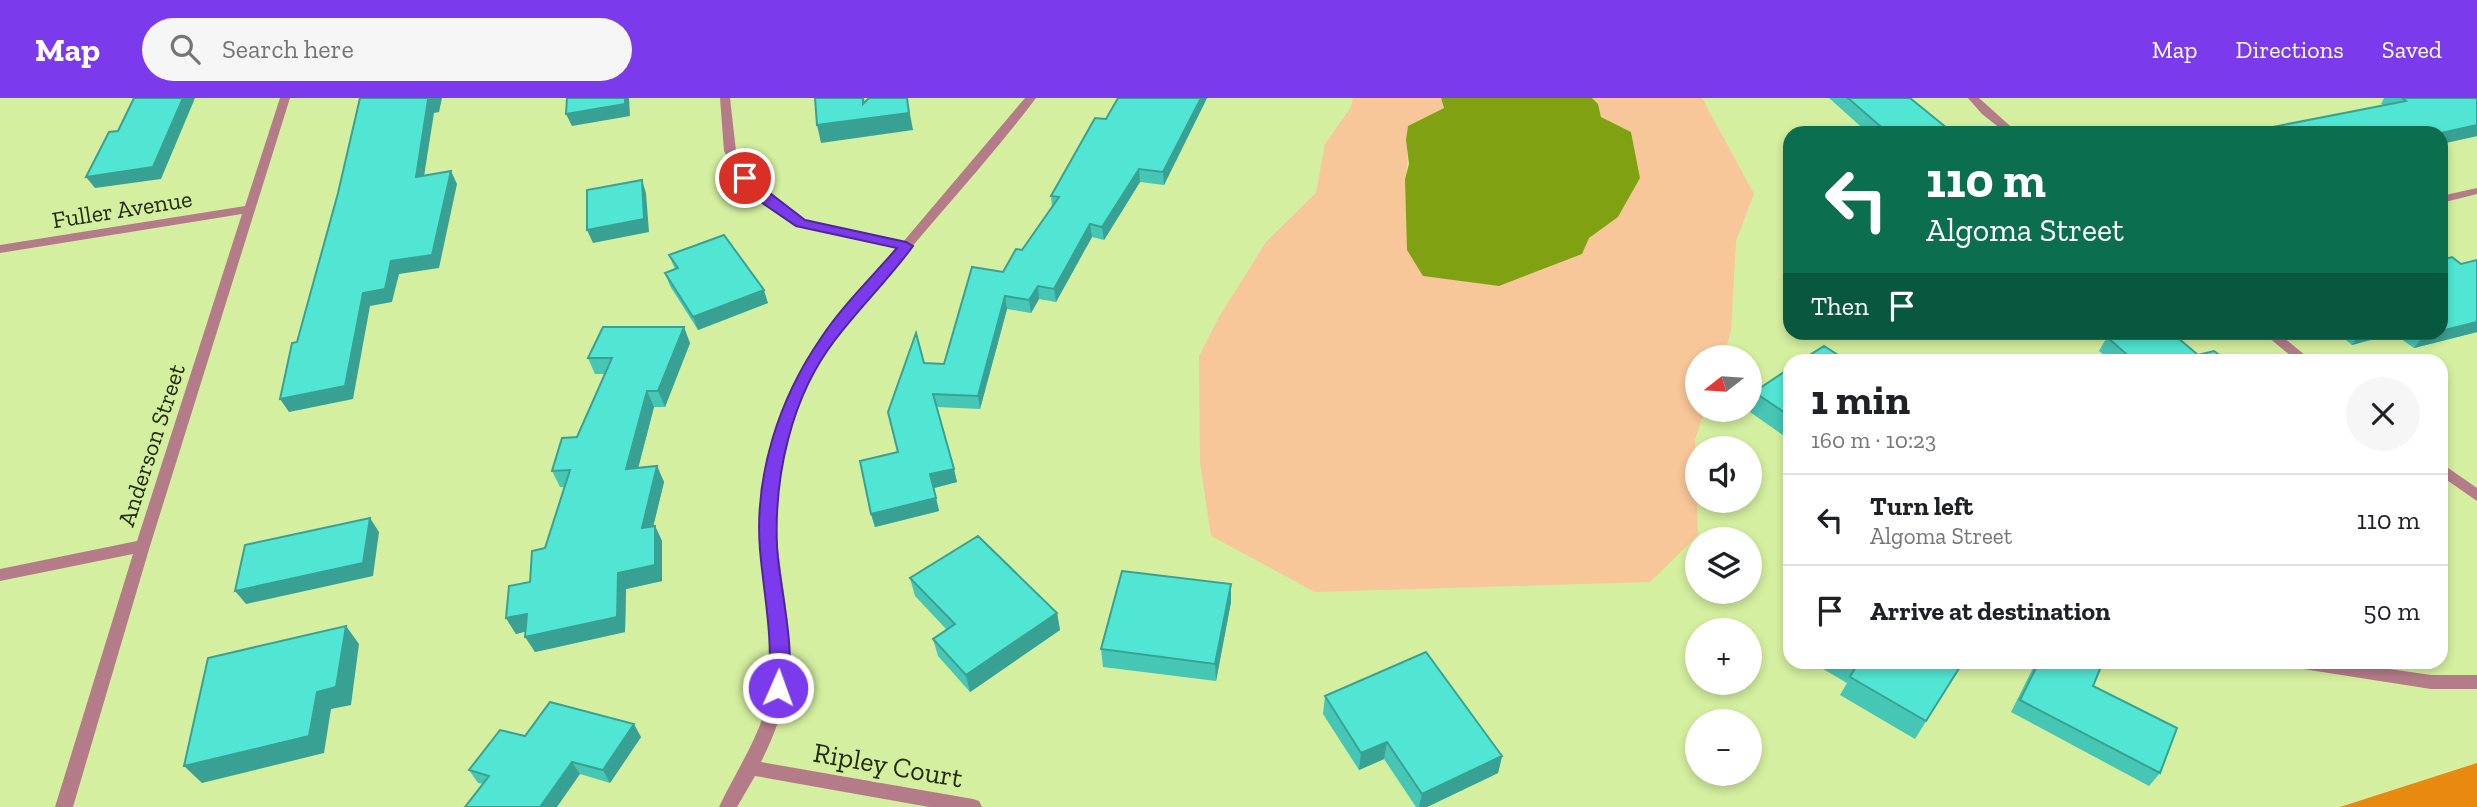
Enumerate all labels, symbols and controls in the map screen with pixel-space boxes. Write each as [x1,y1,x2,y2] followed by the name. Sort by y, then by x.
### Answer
[142,18,632,81] search box
[35,30,100,69] text: Map
[166,30,204,68] icon: search
[222,33,354,65] text: Search here
[2152,35,2198,64] text: Map
[2236,35,2344,64] text: Directions
[2382,35,2442,64] text: Saved
[715,148,775,208] pin
[1926,151,2046,210] text: 110 m
[1811,154,1902,245] icon: left
[726,159,764,197] icon: arrive
[50,184,194,234] street label: Fuller Avenue
[1926,211,2124,249] text: Algoma Street
[1883,287,1921,325] icon: arrive
[1811,290,1869,322] text: Then
[1685,345,1762,422] north arrow
[1685,345,1762,786] map controls
[111,360,191,530] street label: Anderson Street
[1811,374,1910,425] text: 1 min
[2346,377,2420,451] button: close
[1811,426,1936,454] text: 160 m · 10:23
[1685,436,1762,513] button: sound
[1870,490,1973,522] text: Turn left
[1811,501,1849,539] icon: left
[2357,504,2420,536] text: 110 m
[1870,522,2012,550] text: Algoma Street
[1685,527,1762,604] button: layers
[1811,592,1849,630] icon: arrive
[1870,595,2110,627] text: Arrive at destination
[2363,595,2420,627] text: 50 m
[1685,618,1762,695] button: +
[741,651,815,725] position arrow
[1685,709,1762,786] button: −
[811,736,966,794] street label: Ripley Court

